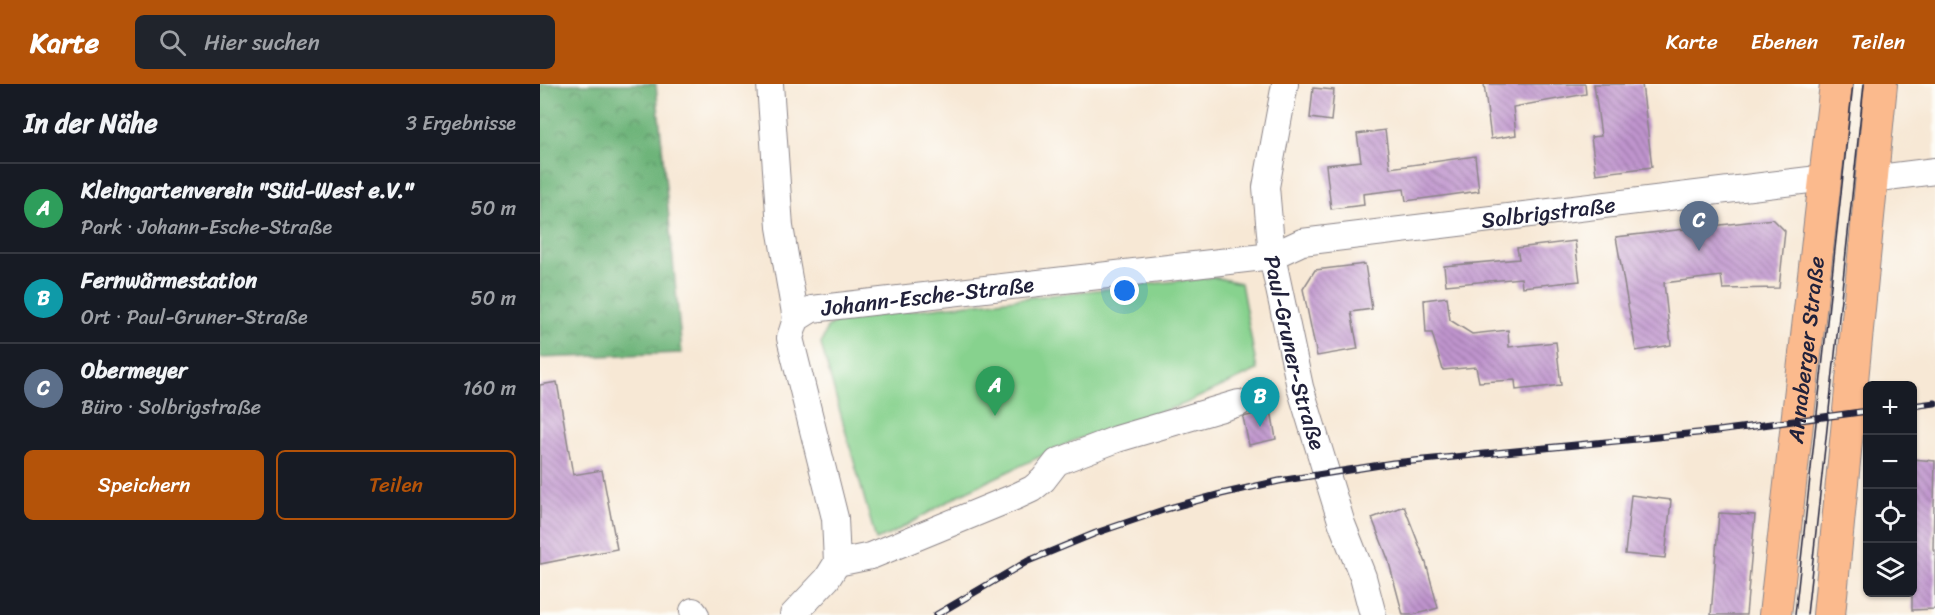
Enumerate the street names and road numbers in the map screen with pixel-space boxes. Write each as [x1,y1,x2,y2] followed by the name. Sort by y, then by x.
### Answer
[1479,185,1618,240] street label: Solbrigstraße
[1252,251,1337,455] street label: Paul-Gruner-Straße
[1776,254,1836,446] street label: Annaberger Straße
[818,265,1036,328] street label: Johann-Esche-Straße

